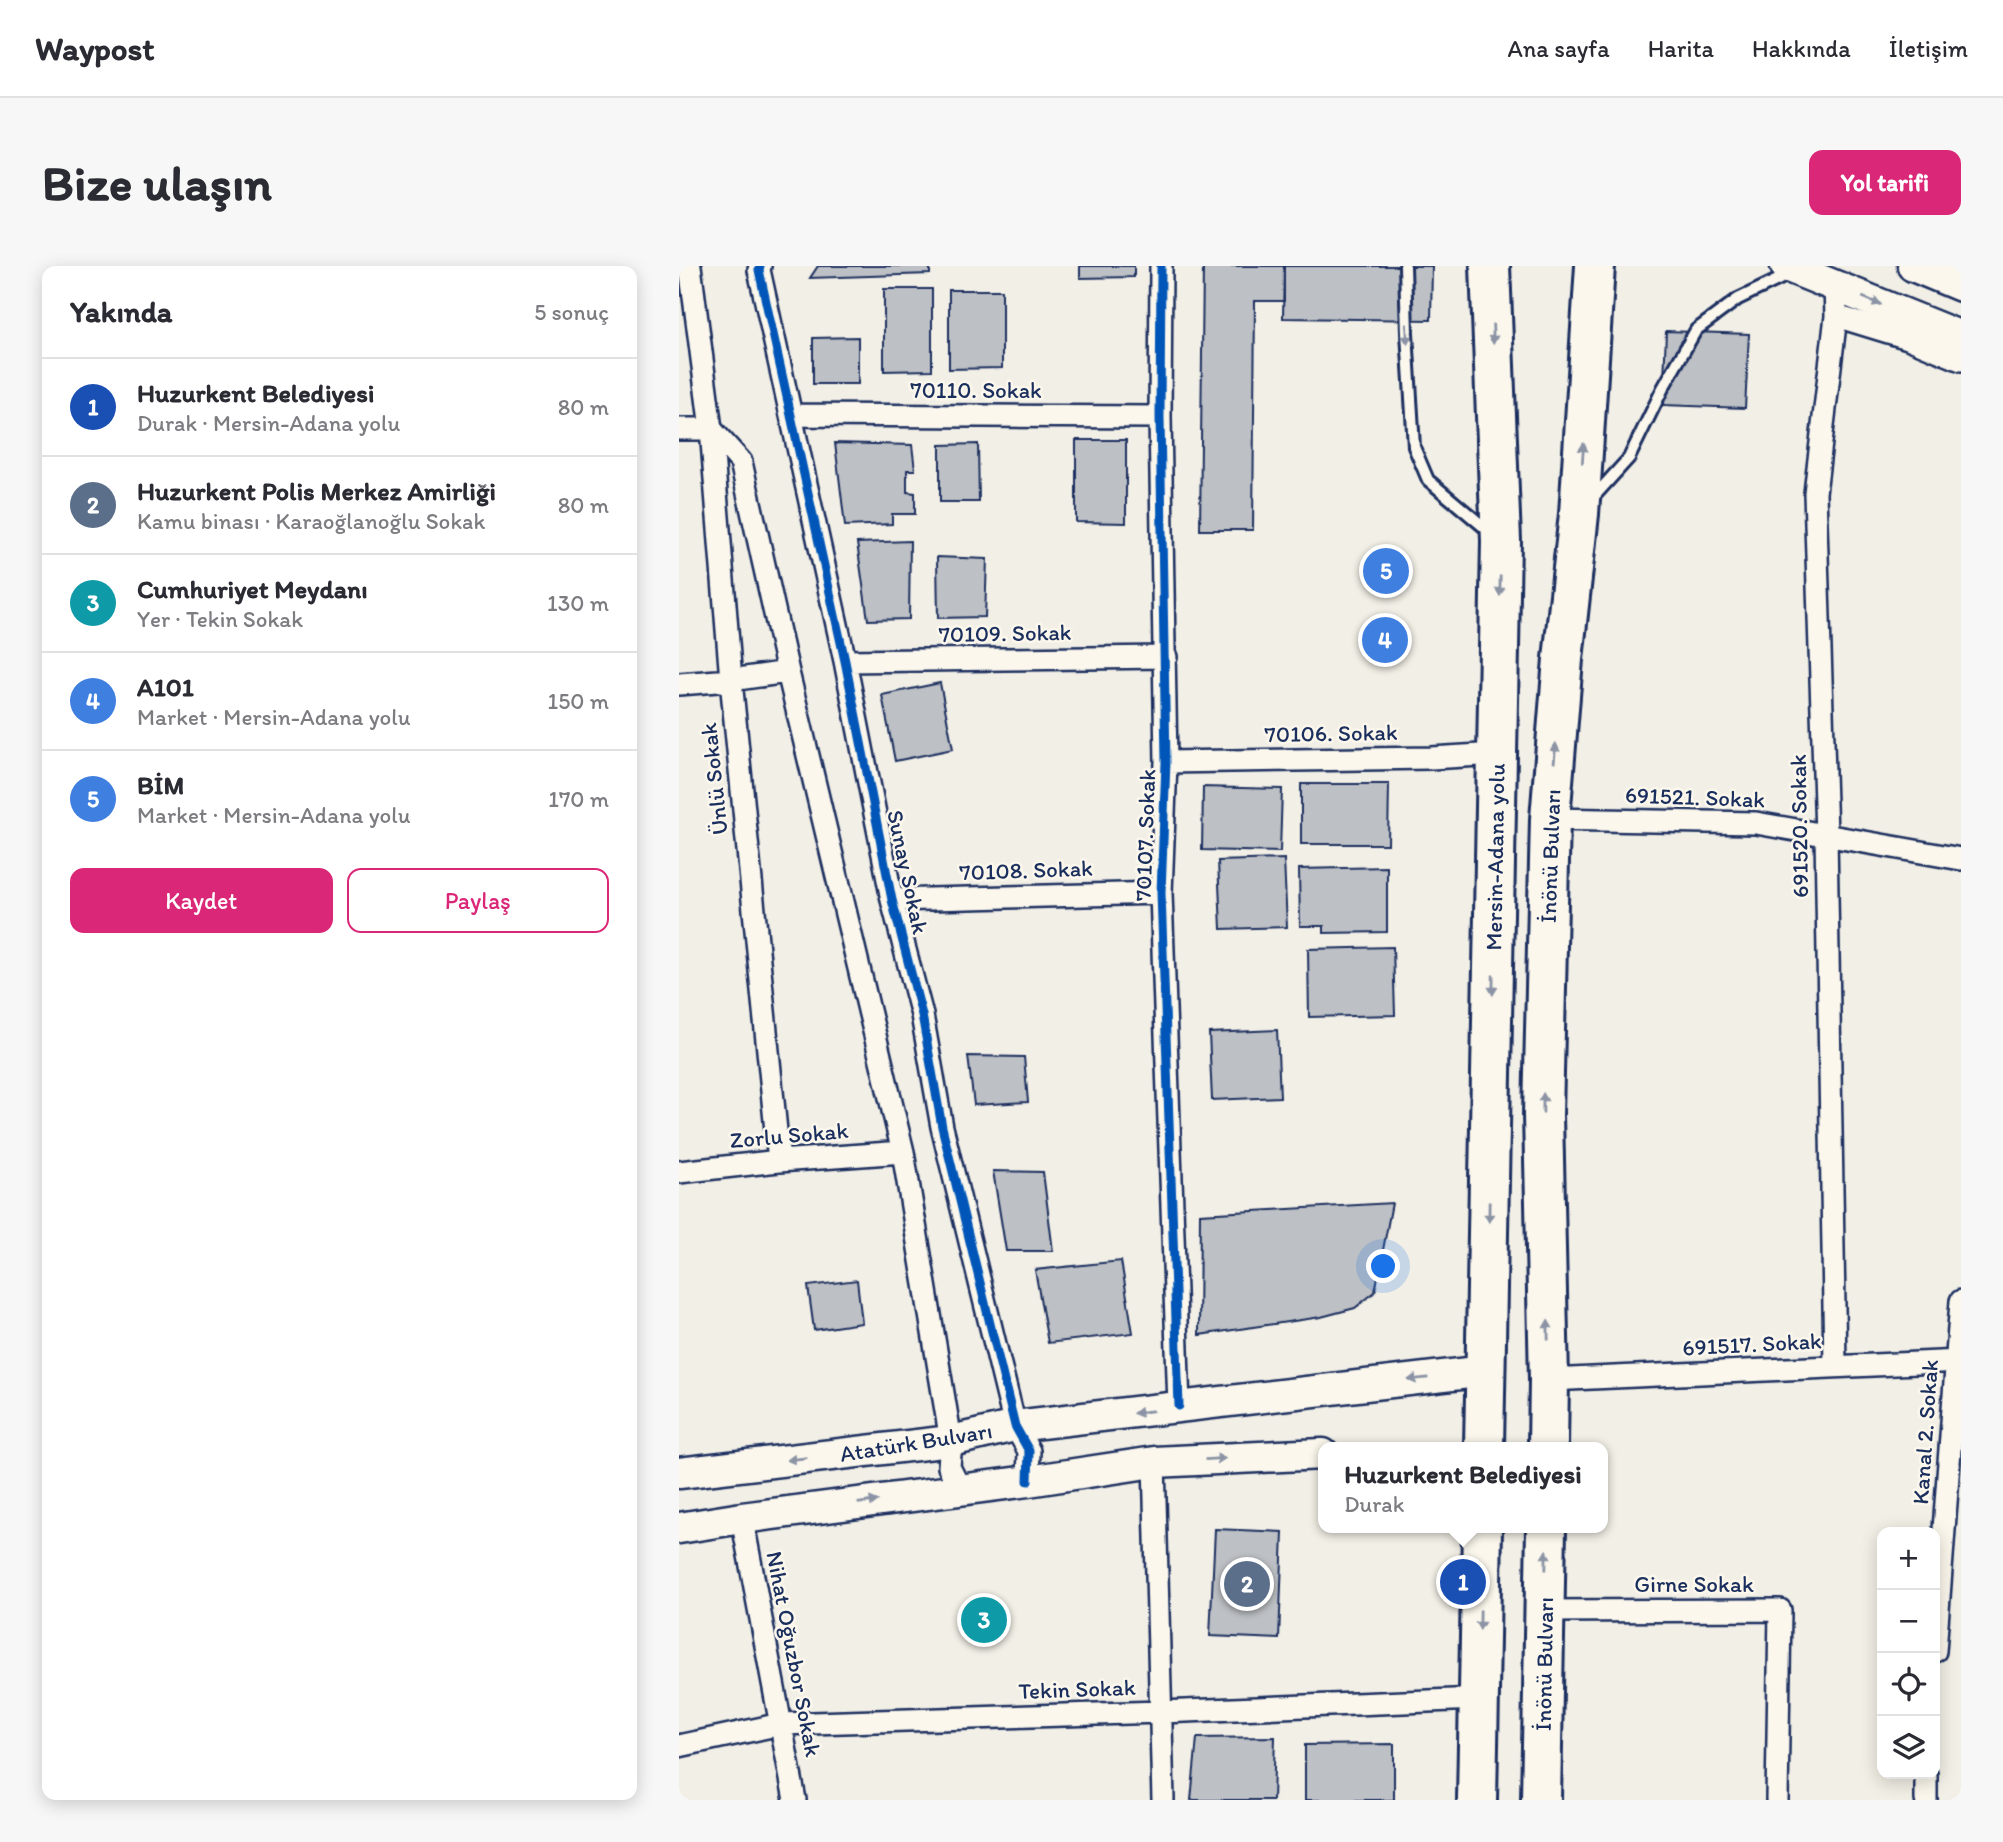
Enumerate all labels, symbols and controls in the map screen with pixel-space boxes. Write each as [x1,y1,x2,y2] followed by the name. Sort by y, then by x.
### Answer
[35,29,155,68] text: Waypost
[1507,34,1610,63] text: Ana sayfa
[1648,34,1714,63] text: Harita
[1752,34,1851,63] text: Hakkında
[1889,34,1968,63] text: İletişim
[1809,150,1961,215] button: Yol tarifi
[42,153,272,212] text: Bize ulaşın
[70,293,172,330] text: Yakında
[1862,296,1883,307] one-way arrow
[534,298,609,326] text: 5 sonuç
[1401,323,1412,345] one-way arrow
[1487,323,1498,345] one-way arrow
[910,376,1042,404] street label: 70110. Sokak
[137,377,374,409] text: Huzurkent Belediyesi
[88,393,98,421] text: 1
[558,393,609,421] text: 80 m
[137,409,400,437] text: Durak · Mersin-Adana yolu
[1578,442,1589,464] one-way arrow
[137,475,496,507] text: Huzurkent Polis Merkez Amirliği
[87,491,99,519] text: 2
[558,491,609,519] text: 80 m
[137,507,485,535] text: Kamu binası · Karaoğlanoğlu Sokak
[1363,545,1409,597] pin: 5
[137,573,368,605] text: Cumhuriyet Meydanı
[1495,575,1506,597] one-way arrow
[87,589,99,617] text: 3
[547,589,609,617] text: 130 m
[137,605,303,633] text: Yer · Tekin Sokak
[1362,614,1408,666] pin: 4
[938,618,1072,648] street label: 70109. Sokak
[137,671,194,703] text: A101
[86,687,100,715] text: 4
[548,687,609,715] text: 150 m
[137,703,411,731] text: Market · Mersin-Adana yolu
[1264,718,1398,748] street label: 70106. Sokak
[694,722,734,836] street label: Ünlü Sokak
[1550,742,1561,764] one-way arrow
[1784,754,1814,898] street label: 691520. Sokak
[1479,763,1511,951] street label: Mersin-Adana yolu
[1129,768,1161,902] street label: 70107. Sokak
[137,769,184,801] text: BİM
[1624,781,1766,813] street label: 691521. Sokak
[87,785,99,813] text: 5
[548,785,609,813] text: 170 m
[1534,788,1566,924] street label: İnönü Bulvarı
[137,801,411,829] text: Market · Mersin-Adana yolu
[881,807,935,937] street label: Sunay Sokak
[959,854,1093,886] street label: 70108. Sokak
[70,868,333,933] button: Kaydet
[347,868,609,933] button: Paylaş
[1487,974,1499,996] one-way arrow
[1537,1091,1549,1113] one-way arrow
[729,1116,849,1154] street label: Zorlu Sokak
[1483,1202,1494,1224] one-way arrow
[1366,1249,1400,1283] your location
[1542,1319,1554,1341] one-way arrow
[1682,1326,1823,1362] street label: 691517. Sokak
[1906,1358,1944,1505] street label: Kanal 2. Sokak
[1407,1374,1429,1385] one-way arrow
[1132,1406,1154,1417] one-way arrow
[838,1416,994,1468] street label: Atatürk Bulvarı
[1318,1442,1608,1533] popup
[786,1454,808,1465] one-way arrow
[1204,1454,1226,1465] one-way arrow
[1344,1458,1582,1490] text: Huzurkent Belediyesi
[1344,1490,1404,1518] text: Durak
[857,1496,879,1507] one-way arrow
[1877,1527,1940,1779] map controls
[1877,1527,1940,1590] button: +
[760,1549,828,1759] street label: Nihat Oğuzbor Sokak
[1540,1549,1552,1571] one-way arrow
[1440,1556,1486,1608] pin: 1
[1224,1558,1270,1610] pin: 2
[1634,1570,1754,1598] street label: Girne Sokak
[1877,1590,1940,1653] button: −
[961,1594,1007,1646] pin: 3
[1529,1597,1559,1731] street label: İnönü Bulvarı
[1474,1610,1486,1632] one-way arrow
[1877,1653,1940,1716] button: locate
[1018,1673,1136,1705] street label: Tekin Sokak
[1877,1716,1940,1779] button: layers

